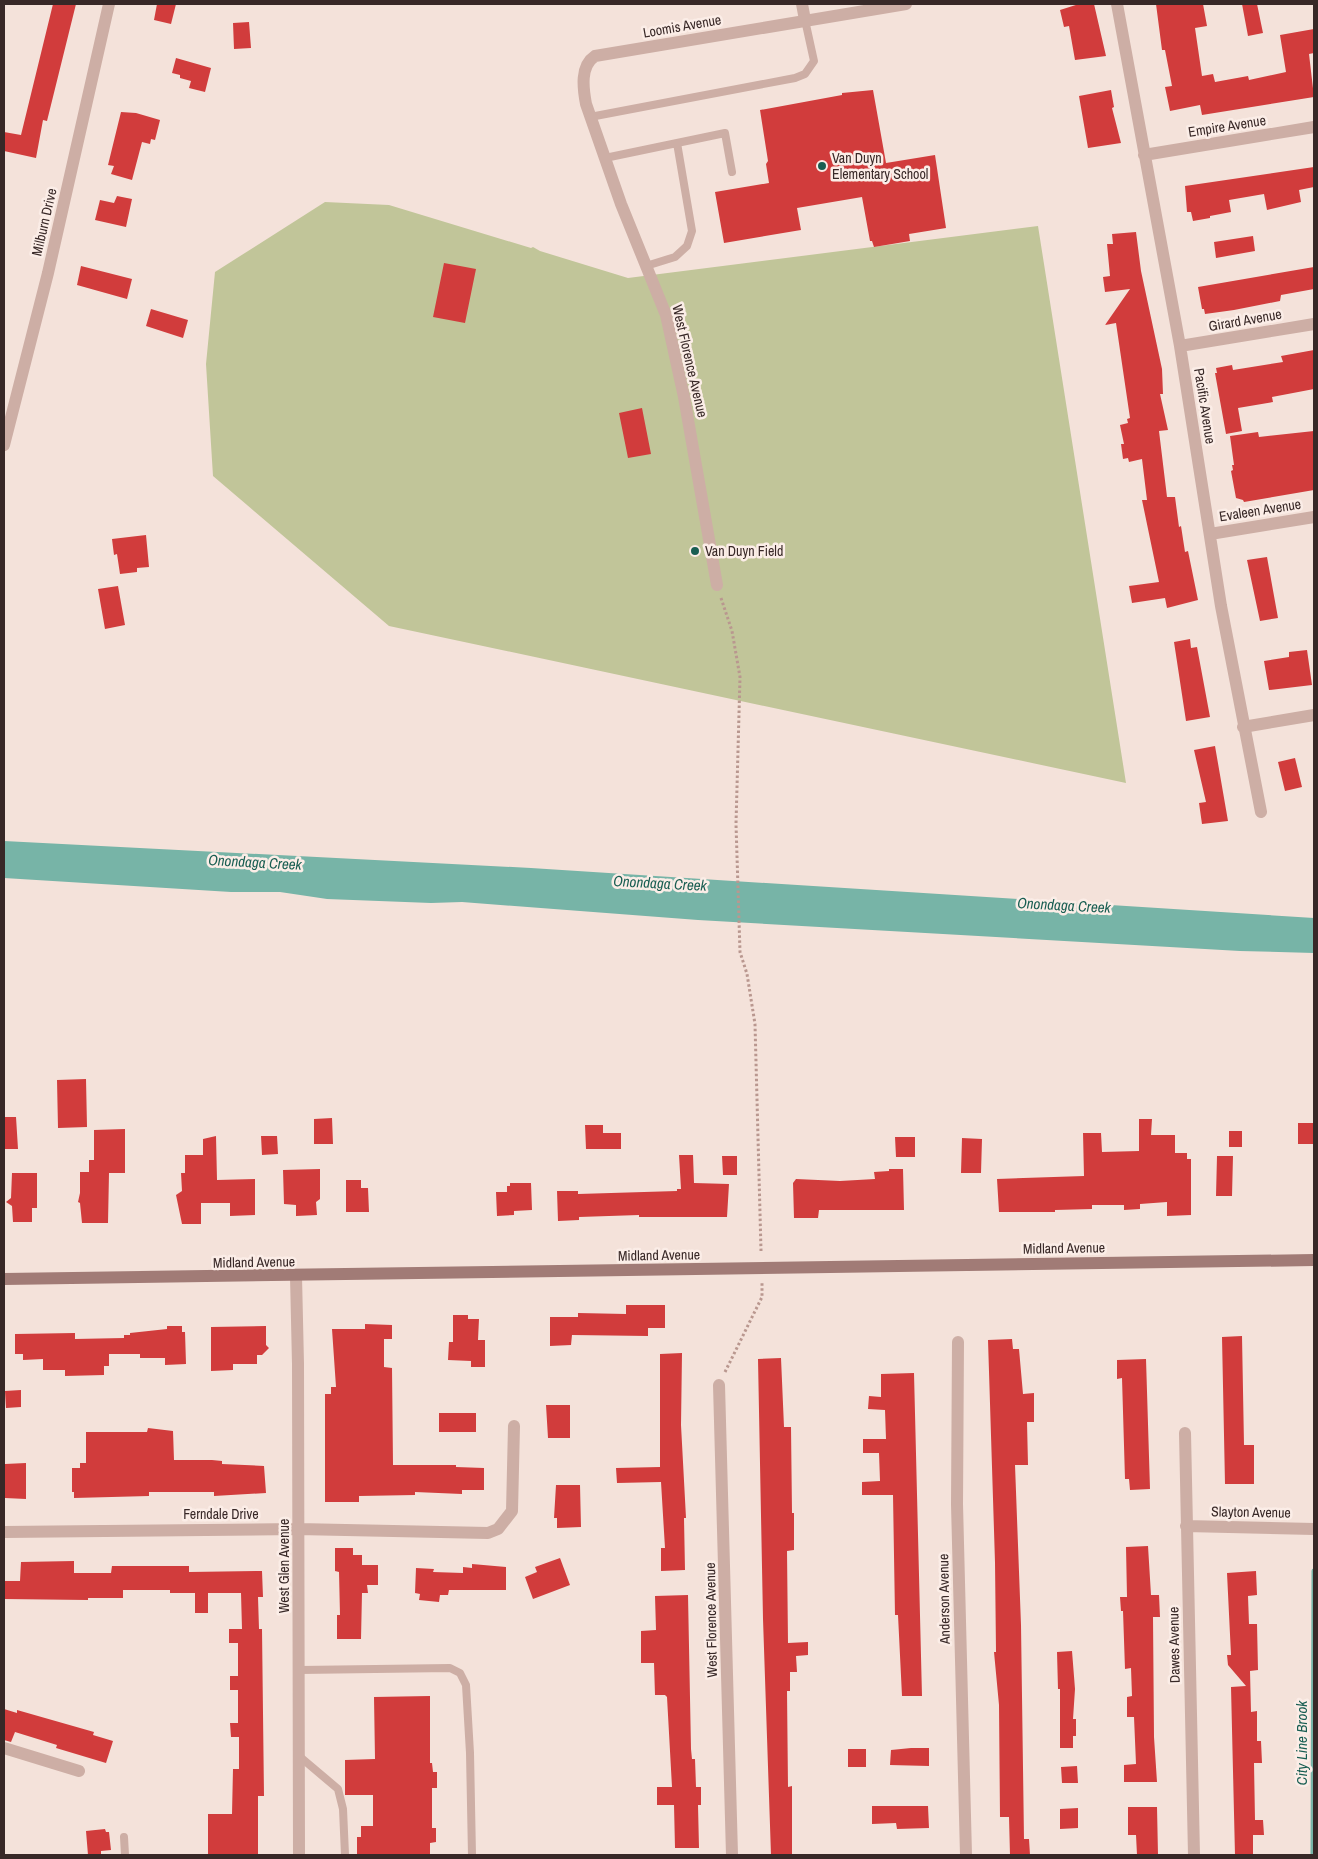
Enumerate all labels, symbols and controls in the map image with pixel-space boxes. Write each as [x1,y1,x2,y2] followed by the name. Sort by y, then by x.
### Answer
[642,10,722,42] street label: Loomis Avenue
[1187,111,1267,141] street label: Empire Avenue
[832,149,928,183] place label: Van Duyn Elementary School
[816,160,828,172] marker: Van Duyn Elementary School
[27,186,61,258] street label: Milburn Drive
[668,303,712,419] street label: West Florence Avenue
[1207,305,1283,335] street label: Girard Avenue
[1190,367,1220,445] street label: Pacific Avenue
[1218,495,1302,525] street label: Evaleen Avenue
[705,542,783,560] place label: Van Duyn Field
[689,545,701,557] marker: Van Duyn Field
[208,849,303,875] water label: Onondaga Creek
[613,870,708,896] water label: Onondaga Creek
[1017,892,1112,918] water label: Onondaga Creek
[1023,1238,1105,1258] street label: Midland Avenue
[618,1245,700,1265] street label: Midland Avenue
[213,1252,295,1272] street label: Midland Avenue
[1211,1502,1291,1522] street label: Slayton Avenue
[183,1505,259,1523] street label: Ferndale Drive
[275,1519,293,1613] street label: West Glen Avenue
[934,1554,954,1645] street label: Anderson Avenue
[701,1562,721,1678] street label: West Florence Avenue
[1164,1607,1184,1683] street label: Dawes Avenue
[1291,1700,1312,1785] water label: City Line Brook

